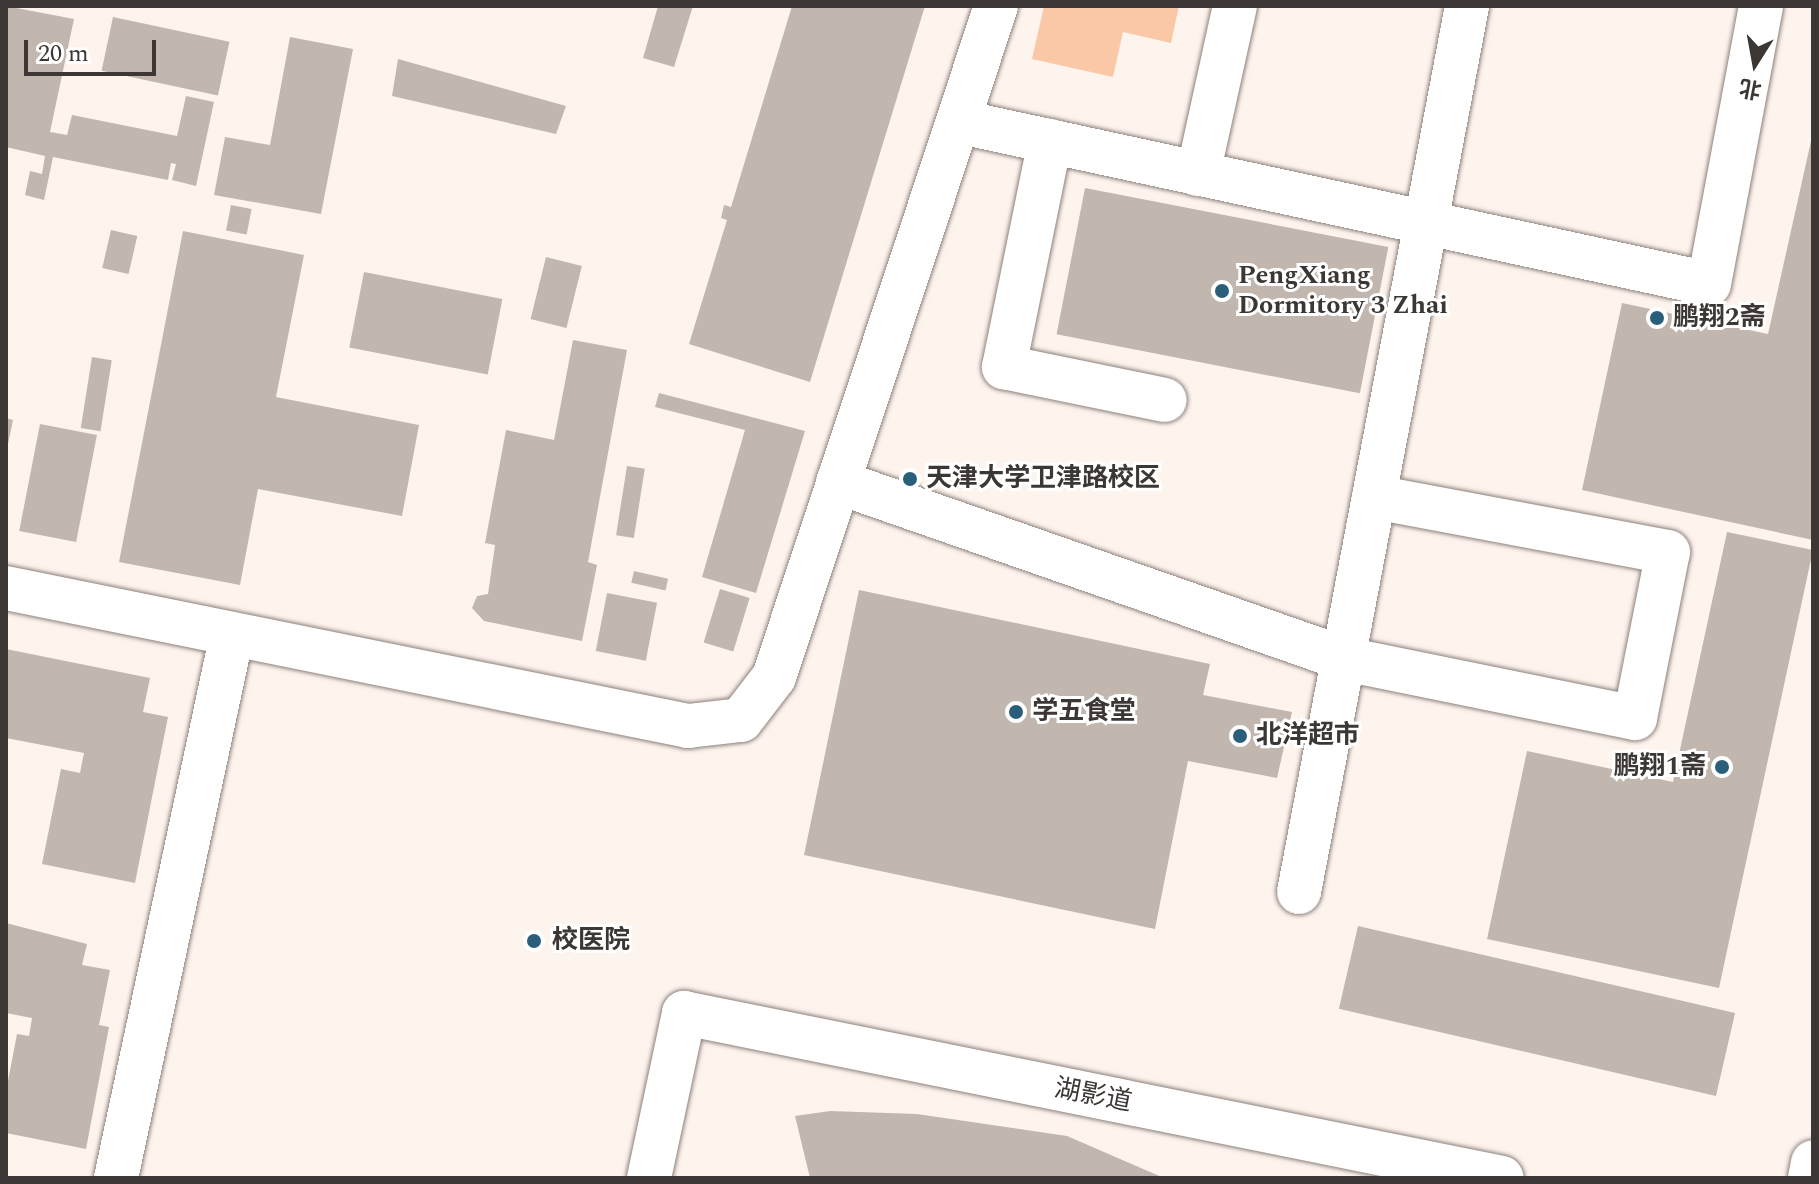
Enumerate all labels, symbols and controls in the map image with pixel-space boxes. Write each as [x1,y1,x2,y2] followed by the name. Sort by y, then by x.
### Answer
[28,24,160,74] scale bar
[1715,24,1795,104] north arrow
[38,36,89,72] text: 20 m
[1736,70,1764,106] text: 北
[1238,260,1448,322] place label: PengXiang Dormitory 3 Zhai
[1213,282,1231,300] marker: PengXiang Dormitory 3 Zhai
[1673,302,1766,334] place label: 鹏翔2斋
[1648,309,1666,327] marker: 鹏翔2斋
[926,463,1160,495] place label: 天津大学卫津路校区
[901,470,919,488] marker: 天津大学卫津路校区
[1032,696,1136,728] place label: 学五食堂
[1007,703,1025,721] marker: 学五食堂
[1256,720,1360,752] place label: 北洋超市
[1231,727,1249,745] marker: 北洋超市
[1613,751,1706,783] place label: 鹏翔1斋
[1713,758,1731,776] marker: 鹏翔1斋
[552,925,630,957] place label: 校医院
[523,930,545,952] marker: 校医院
[1052,1073,1134,1119] street label: 湖影道

